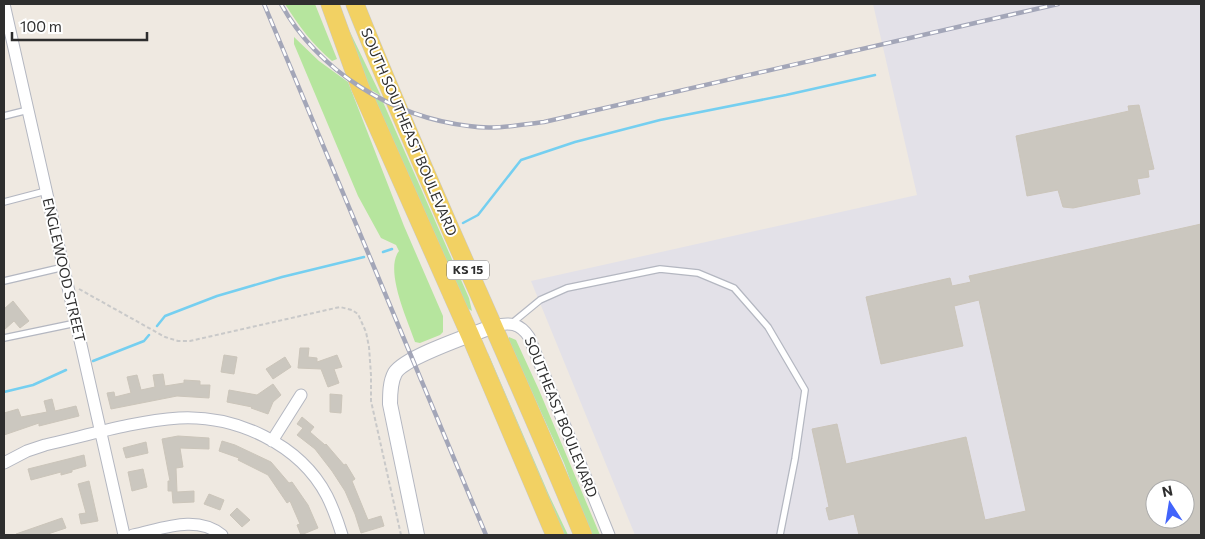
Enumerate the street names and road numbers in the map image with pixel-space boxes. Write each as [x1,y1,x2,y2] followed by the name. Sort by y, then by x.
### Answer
[358,25,461,238] street label: SOUTH SOUTHEAST BOULEVARD
[40,196,89,344] street label: ENGLEWOOD STREET
[447,260,489,280] road number: KS 15
[521,334,602,500] street label: SOUTHEAST BOULEVARD

